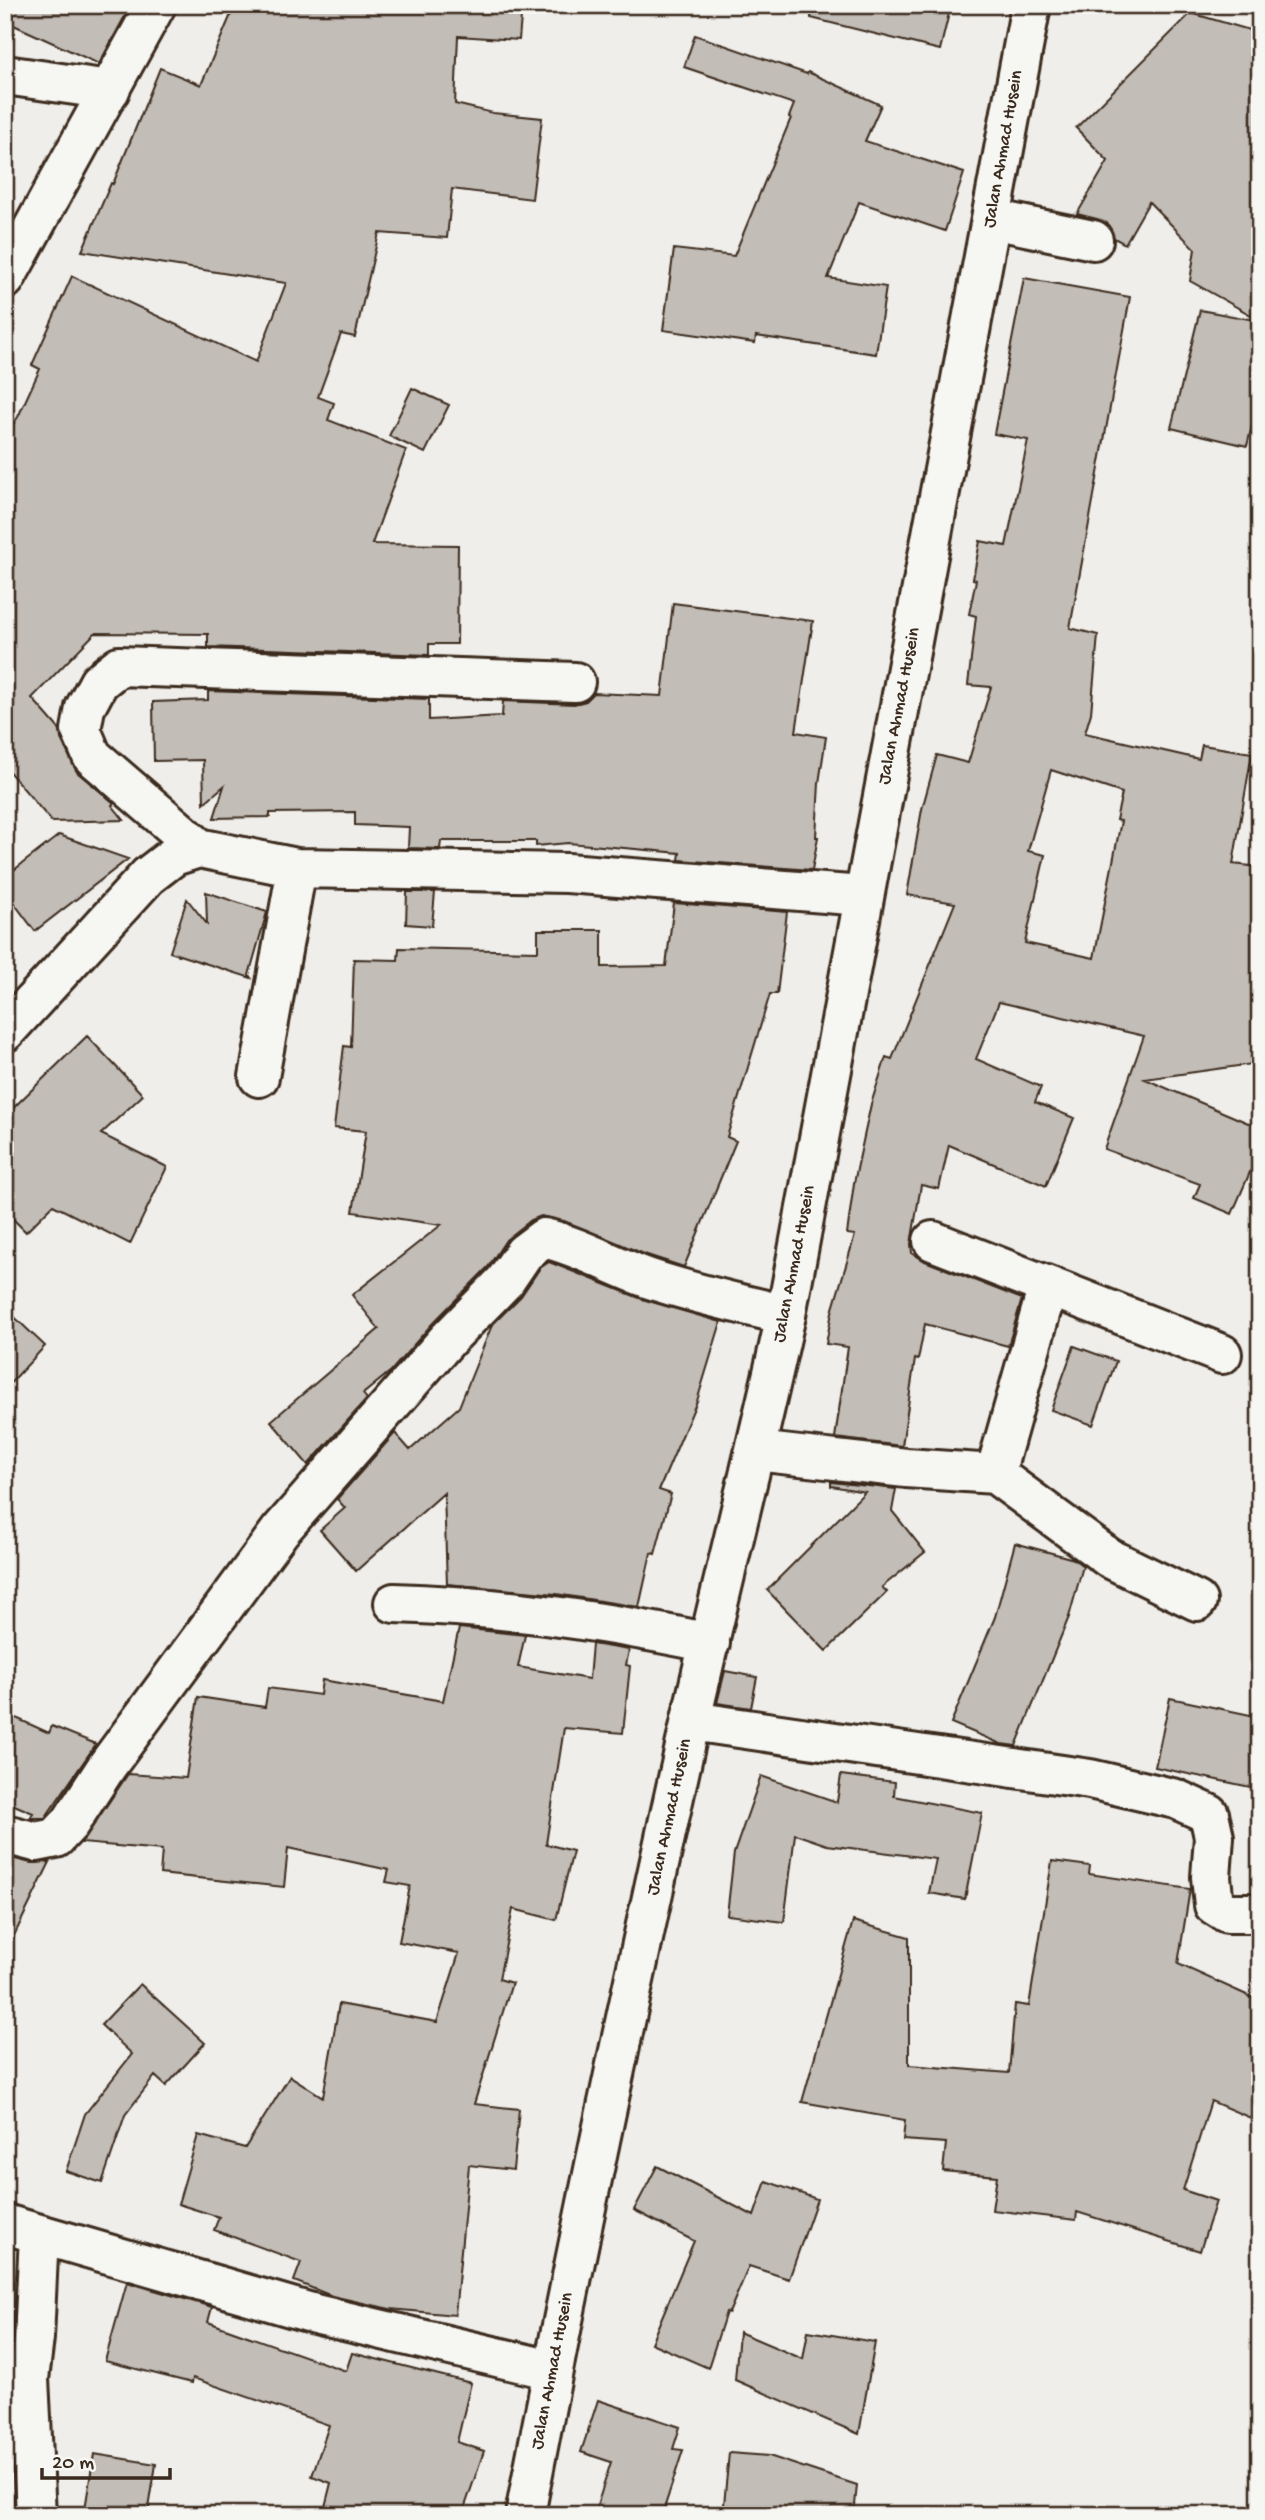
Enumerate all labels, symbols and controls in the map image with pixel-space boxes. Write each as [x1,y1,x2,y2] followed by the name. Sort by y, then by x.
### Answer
[979,68,1029,230] street label: Jalan Ahmad Husein
[873,625,927,787] street label: Jalan Ahmad Husein
[768,1183,822,1345] street label: Jalan Ahmad Husein
[642,1737,698,1897] street label: Jalan Ahmad Husein
[526,2290,580,2452] street label: Jalan Ahmad Husein
[42,2436,170,2480] scale bar
[52,2452,94,2477] text: 20 m

